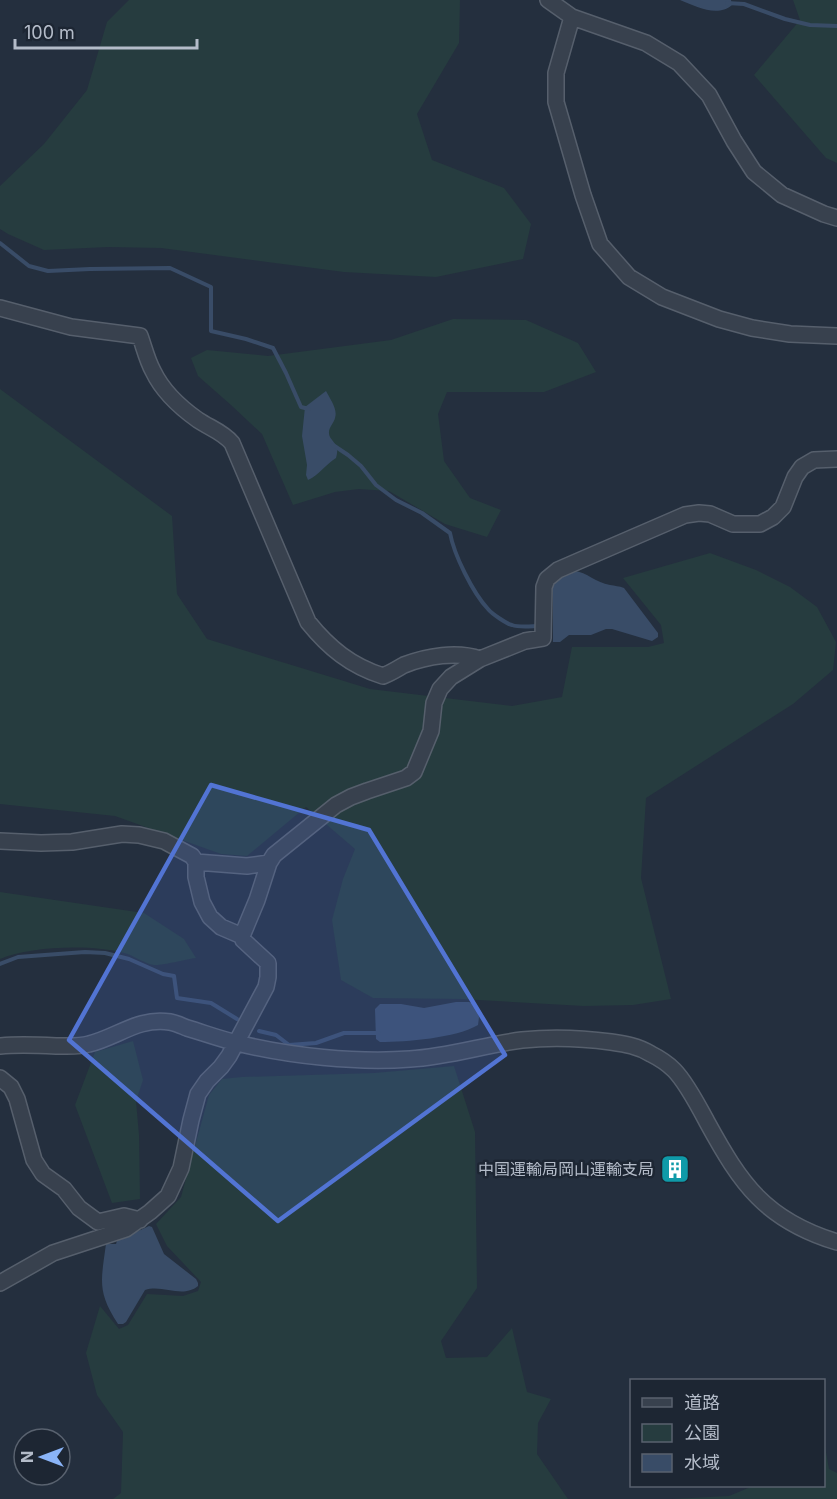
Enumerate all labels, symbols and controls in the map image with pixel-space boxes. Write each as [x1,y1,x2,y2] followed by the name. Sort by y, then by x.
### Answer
[15,12,196,50] scale bar
[24,22,75,43] text: 100 m
[659,1153,691,1185] building icon: 中国運輸局岡山運輸支局
[478,1159,654,1179] place label: 中国運輸局岡山運輸支局
[630,1379,825,1487] legend
[684,1392,720,1413] text: 道路
[684,1422,720,1443] text: 公園
[12,1427,72,1487] north arrow
[17,1451,37,1463] text: N
[684,1452,720,1473] text: 水域

